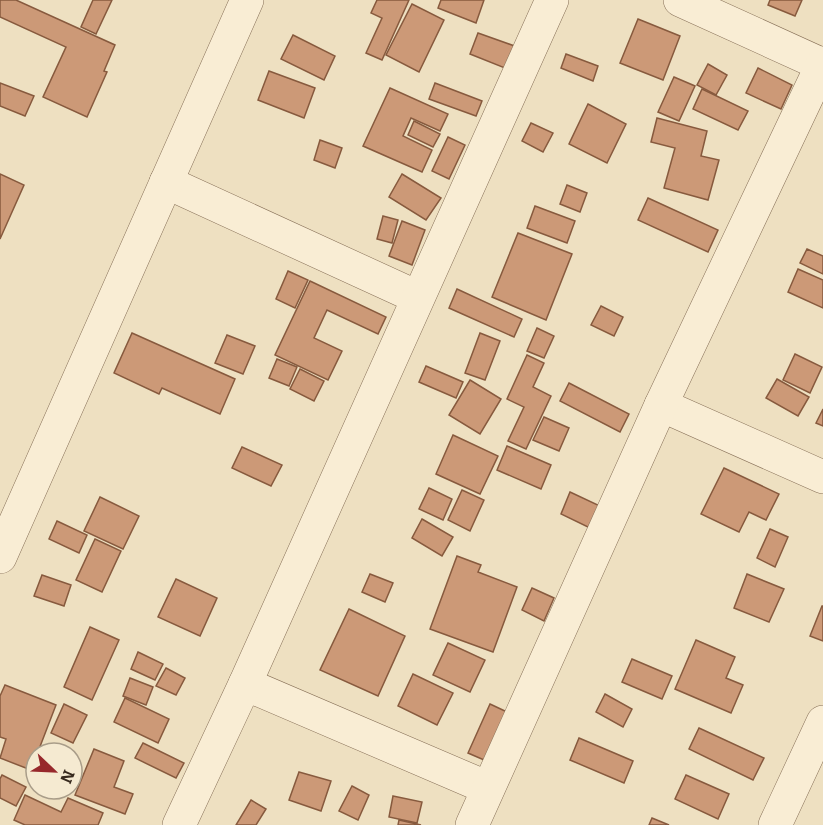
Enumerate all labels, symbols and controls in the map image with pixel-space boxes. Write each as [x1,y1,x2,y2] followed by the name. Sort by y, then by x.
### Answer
[24,741,84,801] north arrow
[56,767,79,786] text: N

